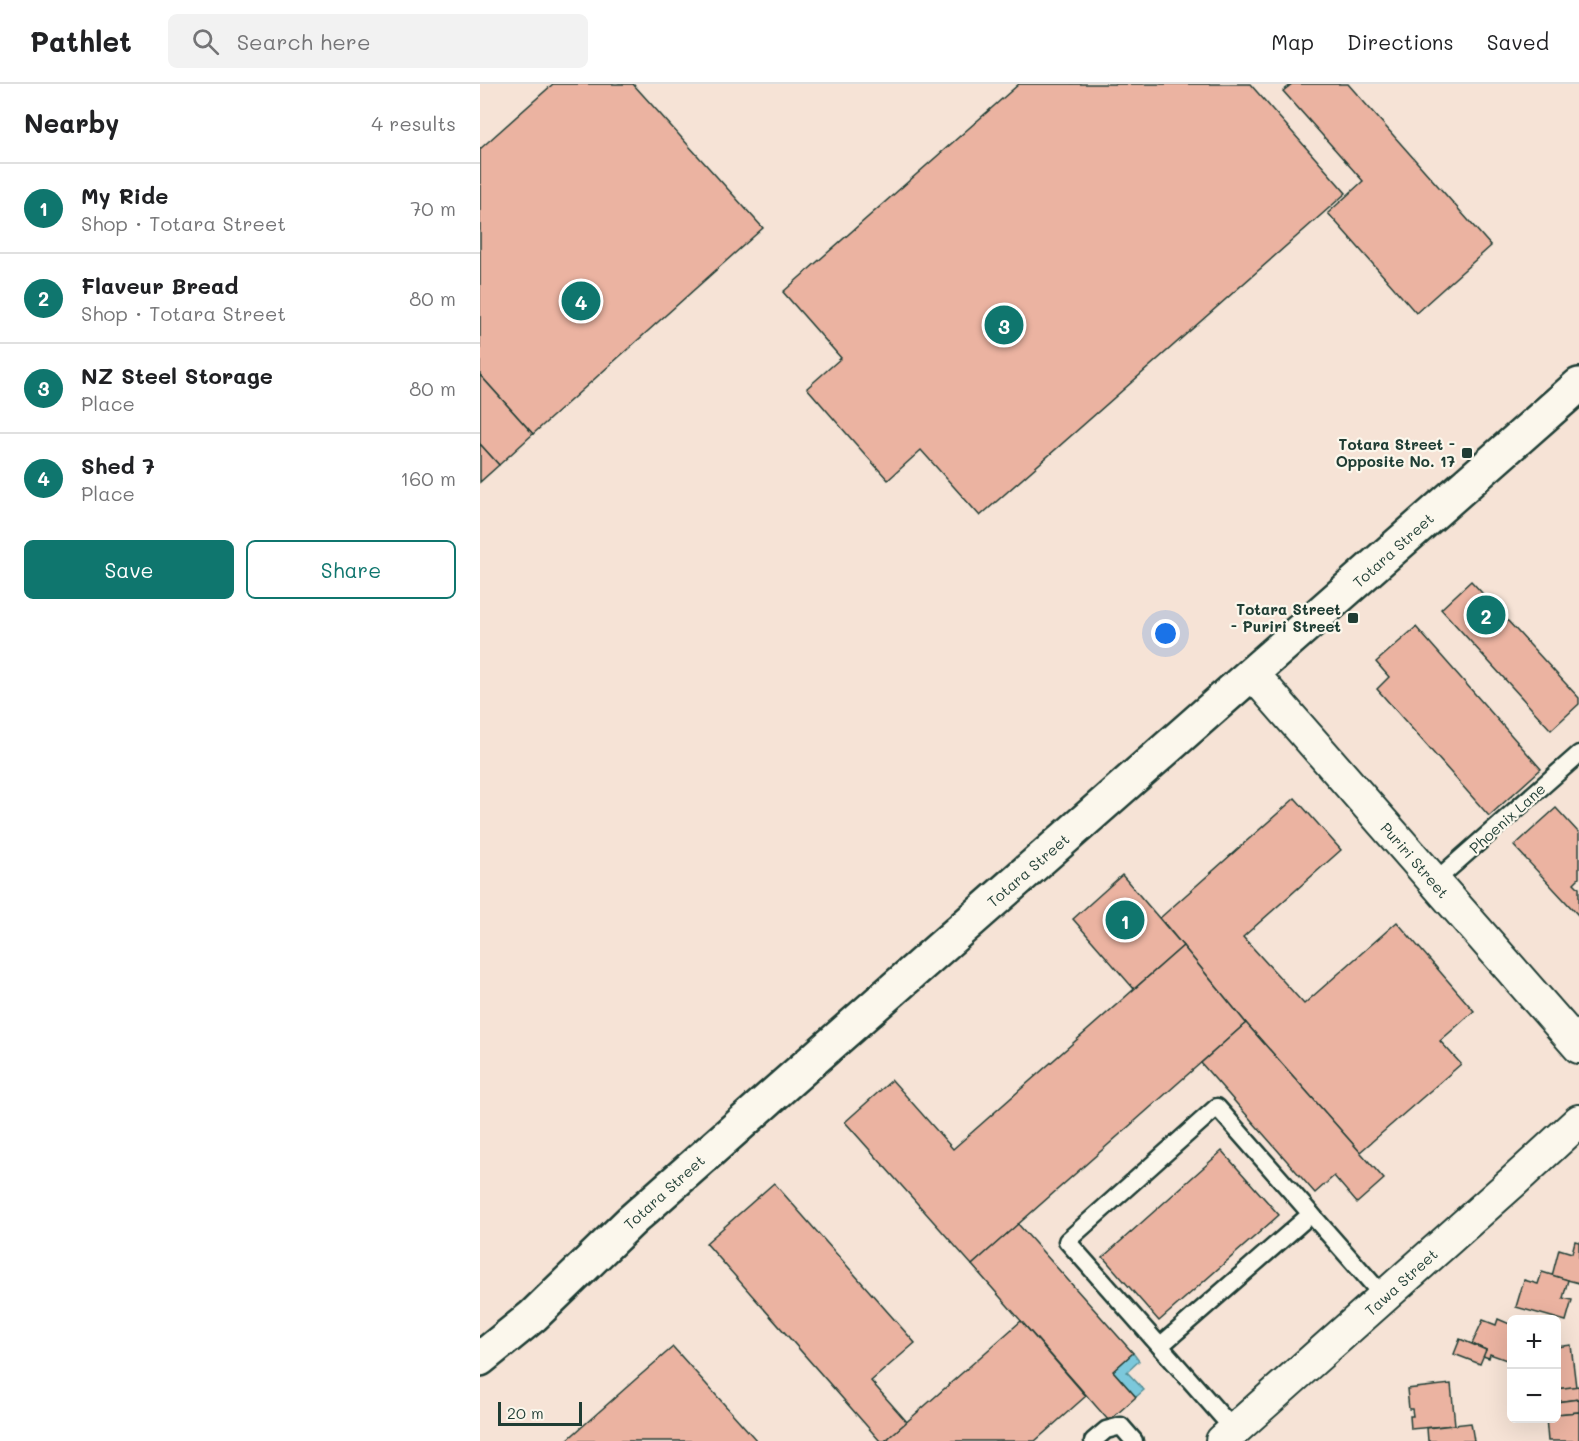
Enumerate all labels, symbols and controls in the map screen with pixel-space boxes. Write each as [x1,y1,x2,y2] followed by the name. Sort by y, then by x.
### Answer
[168,14,588,68] search box
[30,23,132,59] text: Pathlet
[189,25,222,58] icon: search
[237,27,371,56] text: Search here
[1271,28,1314,55] text: Map
[1347,28,1454,55] text: Directions
[1487,28,1549,55] text: Saved
[24,106,119,140] text: Nearby
[371,110,456,136] text: 4 results
[81,181,168,210] text: My Ride
[39,195,48,221] text: 1
[410,195,456,221] text: 70 m
[81,210,286,236] text: Shop · Totara Street
[81,271,238,300] text: Flaveur Bread
[562,278,600,324] pin: 4
[38,285,49,311] text: 2
[409,285,456,311] text: 80 m
[81,300,286,326] text: Shop · Totara Street
[984,302,1024,348] pin: 3
[81,361,273,390] text: NZ Steel Storage
[38,375,50,401] text: 3
[409,375,456,401] text: 80 m
[81,390,135,416] text: Place
[1336,434,1455,471] place label: Totara Street - Opposite No. 17
[1460,446,1474,460] marker: Totara Street - Opposite No. 17
[81,451,155,480] text: Shed 7
[37,465,50,491] text: 4
[400,465,456,491] text: 160 m
[81,480,135,506] text: Place
[1348,508,1438,592] street label: Totara Street
[24,540,234,599] button: Save
[246,540,456,599] button: Share
[1466,592,1506,638] pin: 2
[1231,599,1341,636] place label: Totara Street - Puriri Street
[1346,611,1360,625] marker: Totara Street - Puriri Street
[1151,619,1180,648] your location
[1465,778,1549,858] street label: Phoenix Lane
[1377,818,1453,902] street label: Puriri Street
[983,829,1073,911] street label: Totara Street
[1106,898,1144,942] pin: 1
[619,1150,709,1234] street label: Totara Street
[1360,1244,1442,1320] street label: Tawa Street
[1507,1315,1561,1423] map controls
[1507,1315,1561,1369] button: +
[1507,1369,1561,1423] button: −
[498,1399,582,1426] scale bar
[507,1402,544,1423] text: 20 m

